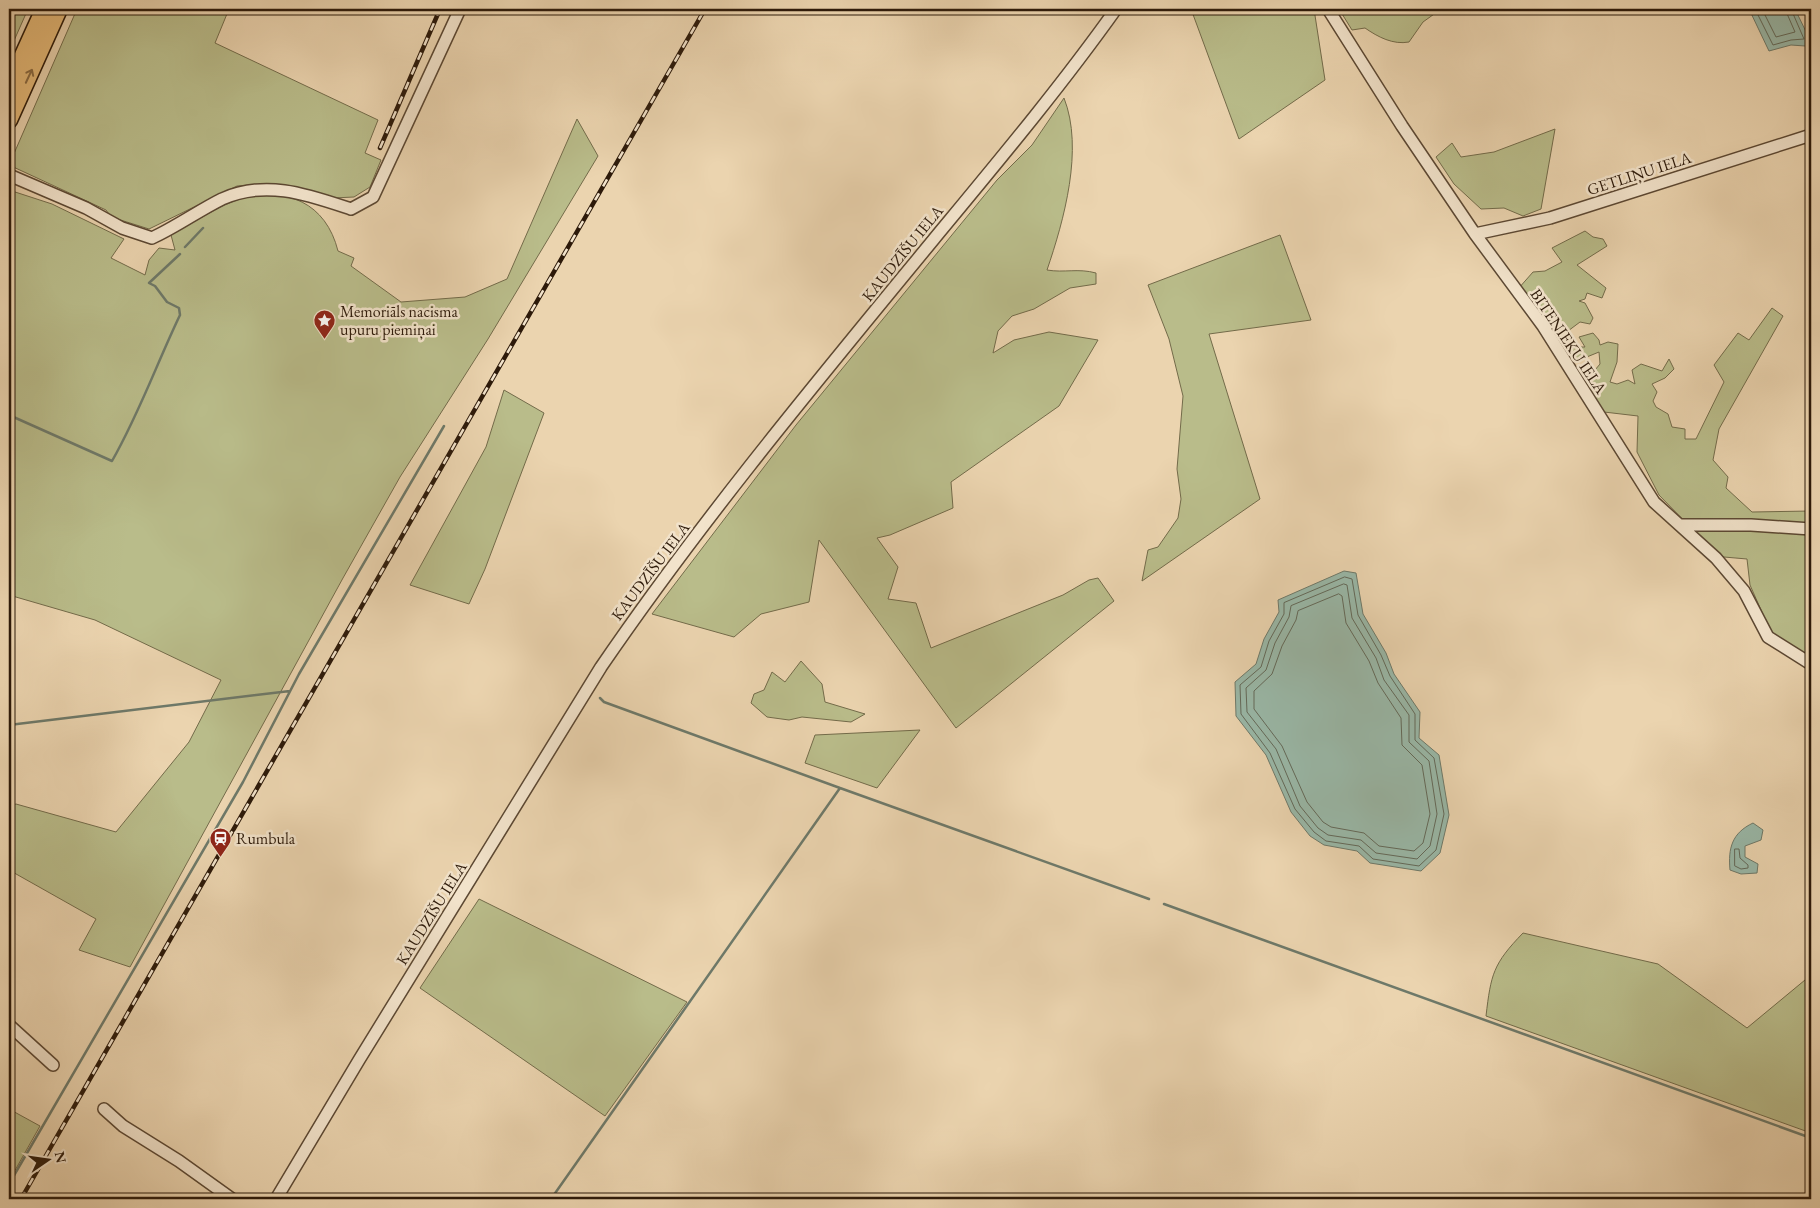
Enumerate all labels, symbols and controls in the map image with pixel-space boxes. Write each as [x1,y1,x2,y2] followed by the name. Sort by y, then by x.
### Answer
[24,68,34,83] one-way arrow
[1584,146,1695,200] street label: GETLIŅU IELA
[857,200,948,306] street label: KAUDZĪŠU IELA
[1526,285,1612,399] street label: BITENIEKU IELA
[340,301,458,340] place label: Memoriāls nacisma upuru piemiņai
[312,308,336,339] place icon: Memoriāls nacisma upuru piemiņai
[606,517,695,625] street label: KAUDZĪŠU IELA
[208,826,232,857] station icon: Rumbula
[236,828,296,849] place label: Rumbula
[391,857,472,969] street label: KAUDZĪŠU IELA
[22,1136,72,1186] north arrow
[51,1150,71,1165] text: N

